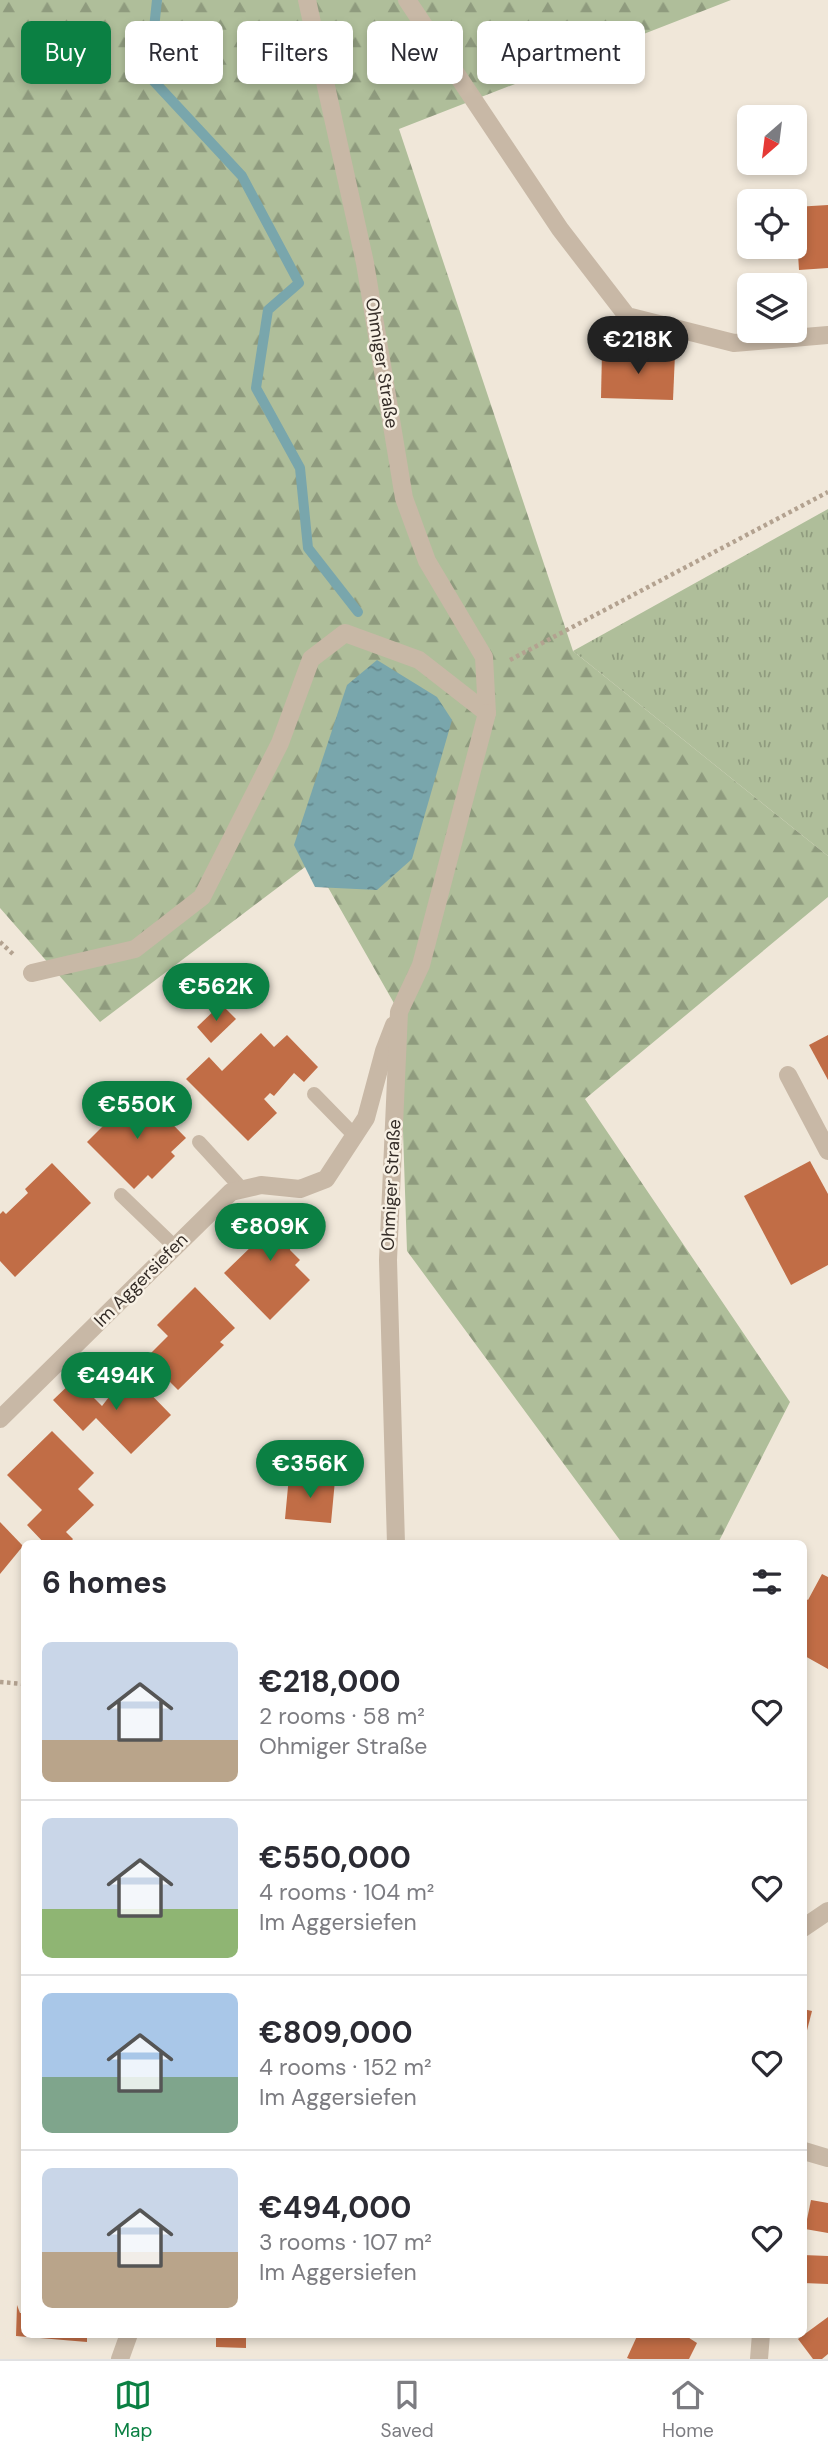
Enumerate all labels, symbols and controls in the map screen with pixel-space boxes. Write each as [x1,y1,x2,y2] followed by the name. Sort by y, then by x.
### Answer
[21,21,111,84] chip: Buy
[125,21,223,84] chip: Rent
[237,21,353,84] chip: Filters
[367,21,463,84] chip: New
[477,21,645,84] chip: Apartment
[737,105,807,175] north arrow
[737,105,807,343] map controls
[737,189,807,259] button: locate
[737,273,807,343] button: layers
[360,296,404,430] street label: Ohmiger Straße
[589,316,687,376] pin: €218K
[603,324,673,354] text: €218K
[167,964,265,1023] pin: €562K
[178,971,254,1001] text: €562K
[88,1082,186,1141] pin: €550K
[98,1089,176,1119] text: €550K
[376,1119,406,1251] street label: Ohmiger Straße
[221,1204,319,1263] pin: €809K
[231,1211,309,1241] text: €809K
[89,1228,193,1332] street label: Im Aggersiefen
[67,1352,165,1412] pin: €494K
[77,1360,155,1390] text: €494K
[261,1440,359,1500] pin: €356K
[272,1448,348,1478] text: €356K
[42,1563,167,1602] text: 6 homes
[748,1563,786,1601] icon: filters
[259,1662,401,1701] text: €218,000
[98,1670,182,1754] icon: home
[748,1693,786,1731] icon: heart
[259,1701,425,1731] text: 2 rooms · 58 m²
[259,1731,427,1761] text: Ohmiger Straße
[259,1838,411,1877] text: €550,000
[98,1846,182,1930] icon: home
[748,1869,786,1907] icon: heart
[259,1877,434,1907] text: 4 rooms · 104 m²
[259,1907,417,1937] text: Im Aggersiefen
[259,2013,413,2052] text: €809,000
[98,2021,182,2105] icon: home
[748,2044,786,2082] icon: heart
[259,2052,432,2082] text: 4 rooms · 152 m²
[259,2082,417,2112] text: Im Aggersiefen
[259,2188,412,2227] text: €494,000
[98,2196,182,2280] icon: home
[748,2219,786,2257] icon: heart
[259,2227,432,2257] text: 3 rooms · 107 m²
[259,2257,417,2287] text: Im Aggersiefen
[114,2376,152,2443] tab: Map
[381,2376,434,2443] tab: Saved
[662,2376,714,2443] tab: Home

